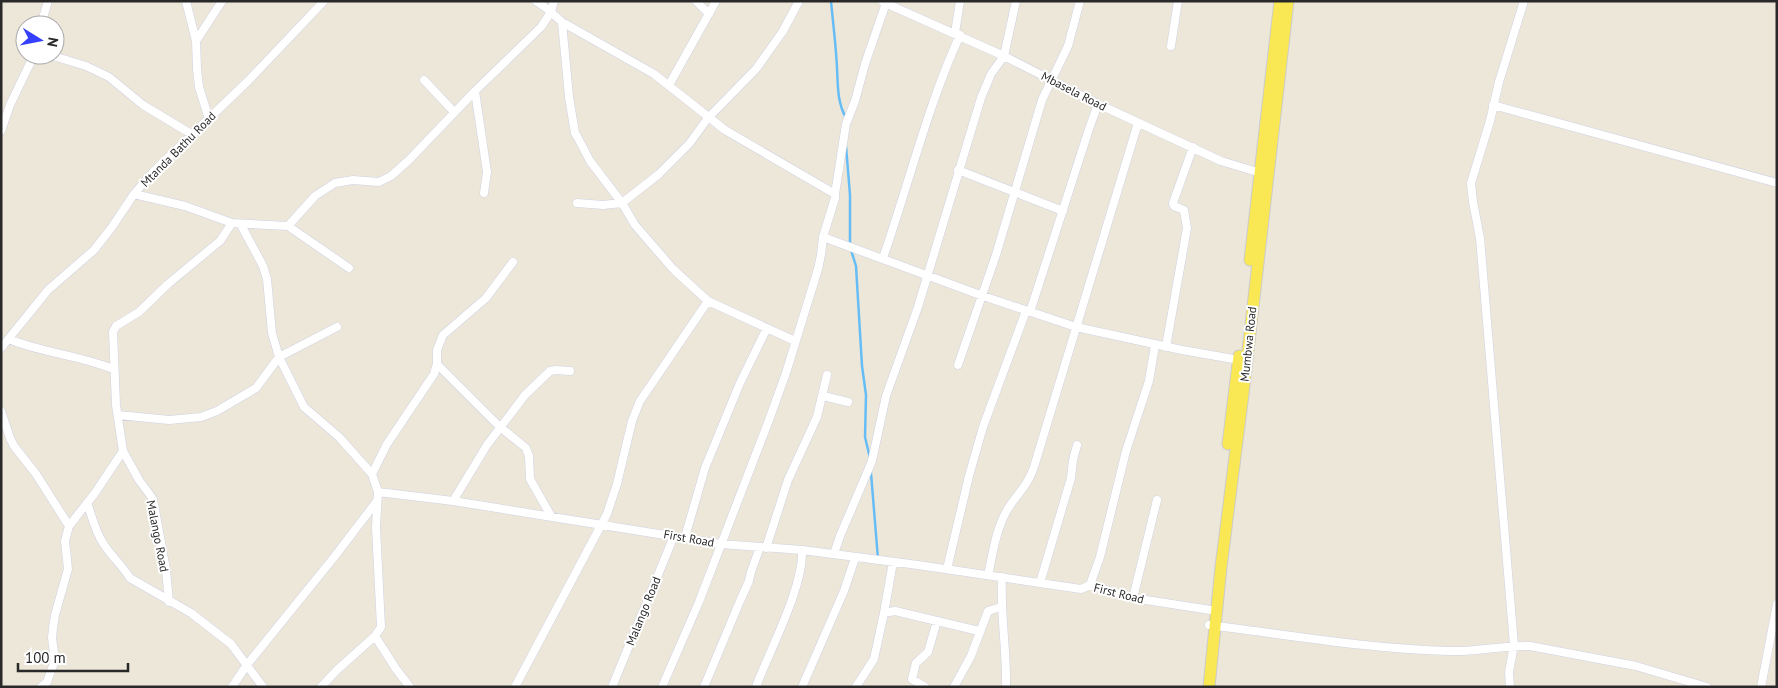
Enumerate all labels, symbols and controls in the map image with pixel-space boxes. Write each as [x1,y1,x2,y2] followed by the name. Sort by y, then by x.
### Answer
[15,15,65,65] north arrow
[43,36,62,48] text: N
[1039,68,1109,114] street label: Mbasela Road
[137,108,219,190] street label: Mtanda Bathu Road
[1237,306,1259,382] street label: Mumbwa Road
[144,499,172,573] street label: Malango Road
[662,526,716,550] street label: First Road
[622,574,664,648] street label: Malango Road
[1092,580,1146,606] street label: First Road
[18,640,128,672] scale bar
[25,648,66,667] text: 100 m

